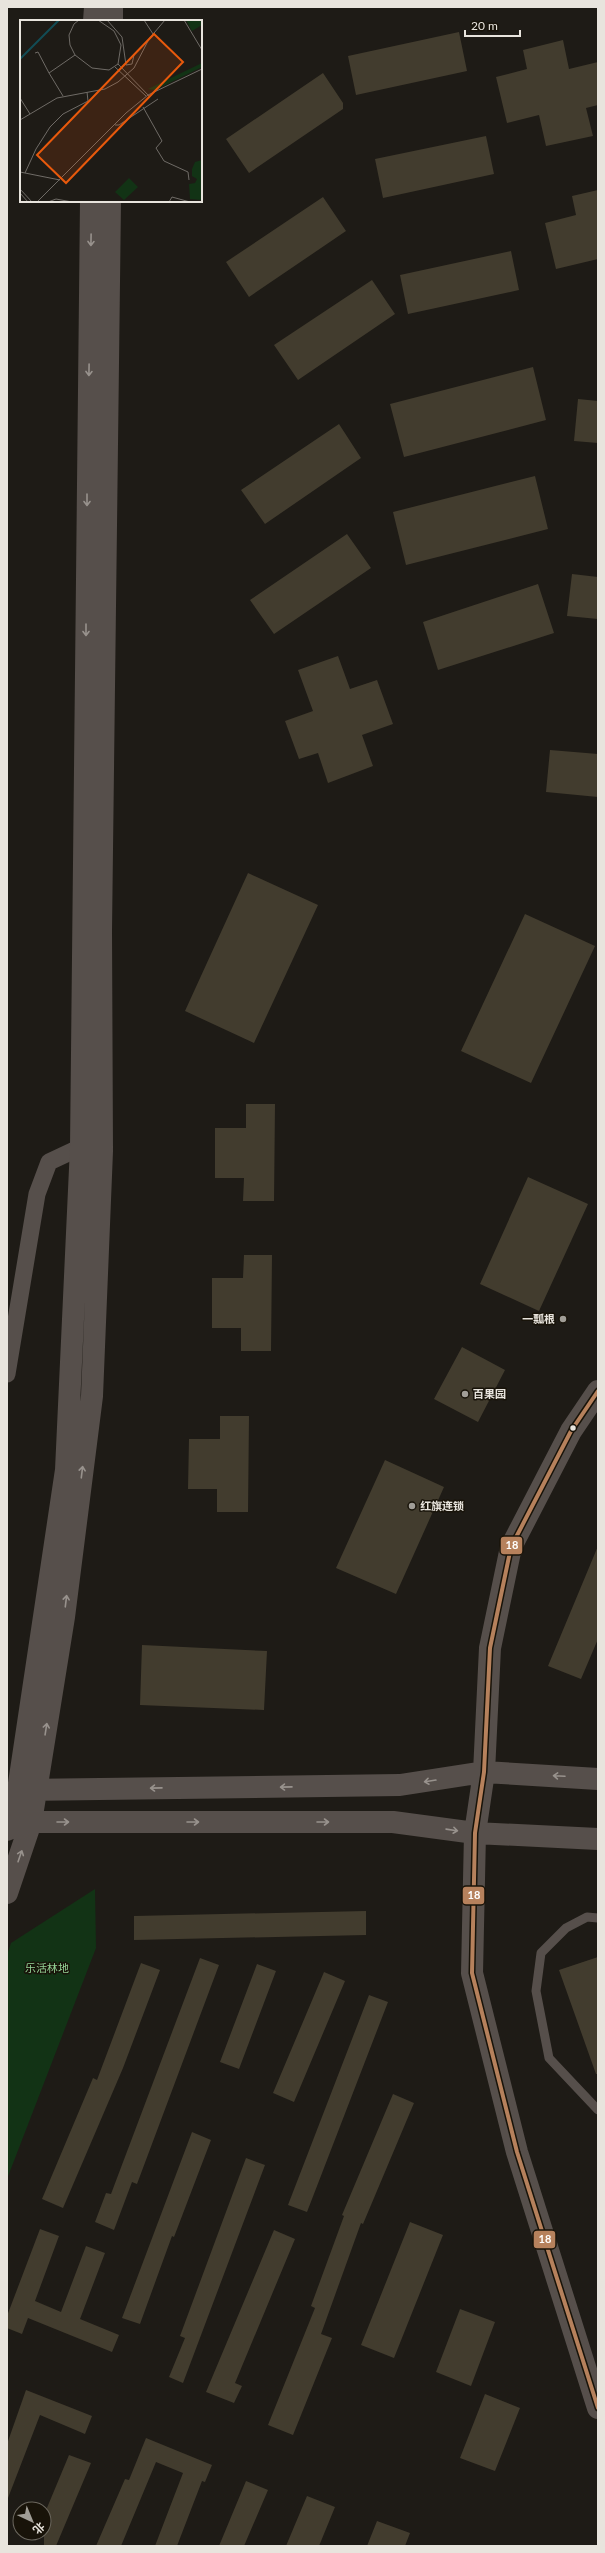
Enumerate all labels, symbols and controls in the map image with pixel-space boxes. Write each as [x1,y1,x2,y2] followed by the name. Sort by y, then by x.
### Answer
[465,12,520,38] scale bar
[471,18,498,33] text: 20 m
[20,20,202,202] inset map
[87,233,95,246] one-way arrow
[85,363,92,376] one-way arrow
[83,493,91,506] one-way arrow
[82,623,90,636] one-way arrow
[522,1312,555,1325] place label: 一瓢根
[558,1314,568,1324] marker: 一瓢根
[473,1387,506,1400] place label: 百果园
[460,1389,470,1399] marker: 百果园
[568,1423,578,1433] unlabelled marker
[78,1466,86,1479] one-way arrow
[420,1499,464,1512] place label: 红旗连锁
[407,1501,417,1511] marker: 红旗连锁
[500,1536,523,1555] line badge: 18
[506,1538,518,1551] text: 18
[62,1595,70,1608] one-way arrow
[42,1723,50,1736] one-way arrow
[553,1773,566,1780] one-way arrow
[424,1777,437,1785] one-way arrow
[280,1783,293,1791] one-way arrow
[150,1784,163,1792] one-way arrow
[56,1818,69,1826] one-way arrow
[186,1818,199,1826] one-way arrow
[316,1818,329,1826] one-way arrow
[445,1826,458,1834] one-way arrow
[16,1851,24,1863] one-way arrow
[462,1886,485,1905] line badge: 18
[468,1888,480,1901] text: 18
[25,1961,69,1974] park label: 乐活林地
[533,2230,556,2249] line badge: 18
[539,2232,551,2245] text: 18
[12,2501,52,2541] north arrow
[31,2520,48,2537] text: 北

